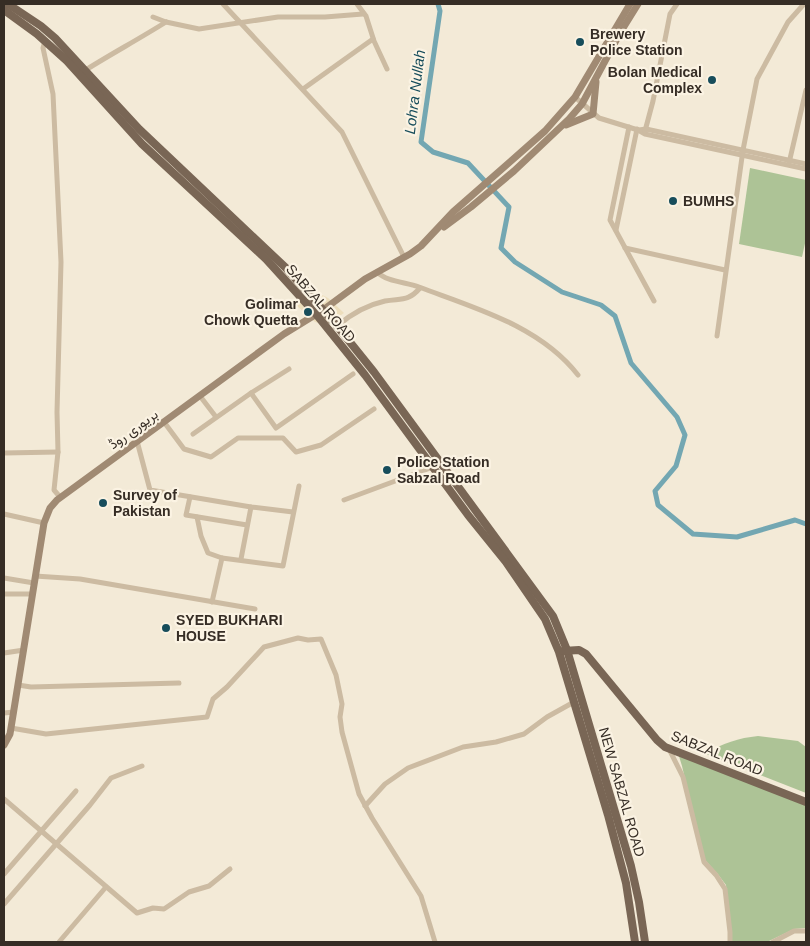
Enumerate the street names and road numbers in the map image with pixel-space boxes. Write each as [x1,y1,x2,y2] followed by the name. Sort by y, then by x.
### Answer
[283,261,359,345] street label: SABZAL ROAD
[105,406,161,453] street label: بریوری روڈ
[596,725,648,859] street label: NEW SABZAL ROAD
[669,727,765,779] street label: SABZAL ROAD

